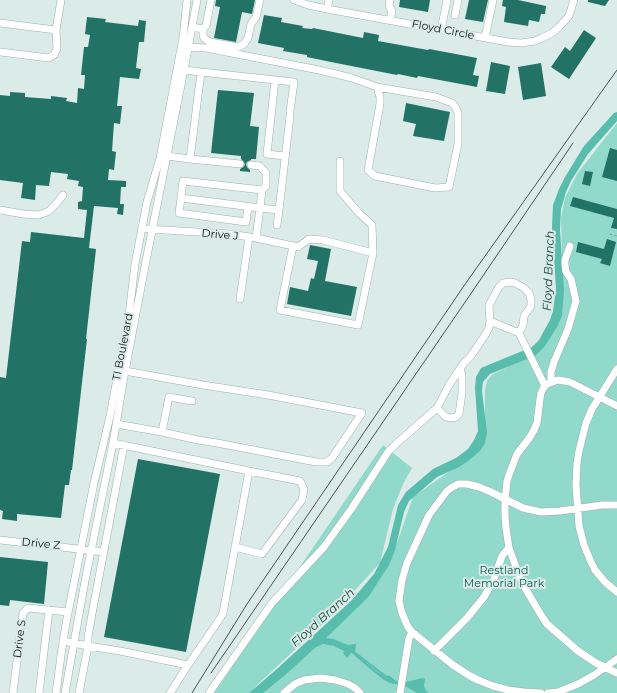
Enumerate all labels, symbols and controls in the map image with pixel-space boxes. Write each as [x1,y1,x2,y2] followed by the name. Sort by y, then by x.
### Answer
[411,17,475,43] street label: Floyd Circle
[201,227,239,243] street label: Drive J
[540,231,558,311] water label: Floyd Branch
[110,312,136,382] street label: TI Boulevard
[21,535,61,553] street label: Drive Z
[464,564,544,590] park label: Restland Memorial Park
[288,586,358,650] water label: Floyd Branch
[11,619,29,659] street label: Drive S

